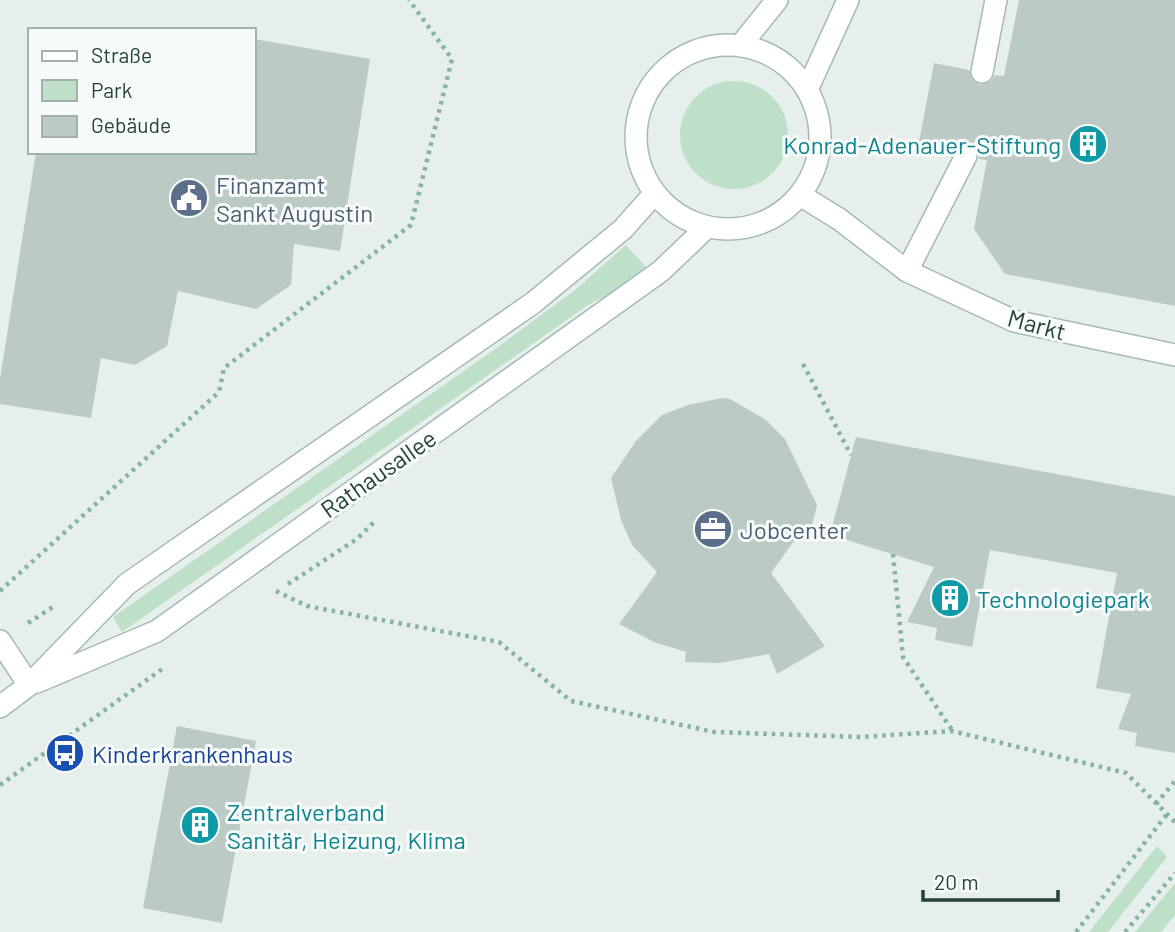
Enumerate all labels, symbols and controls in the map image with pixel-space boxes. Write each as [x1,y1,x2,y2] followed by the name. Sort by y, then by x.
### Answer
[28,28,256,154] legend
[91,42,152,67] text: Straße
[91,77,132,102] text: Park
[91,112,171,137] text: Gebäude
[1067,123,1109,165] building icon: Konrad-Adenauer-Stiftung
[783,130,1061,159] place label: Konrad-Adenauer-Stiftung
[216,170,373,227] place label: Finanzamt Sankt Augustin
[168,177,210,219] public building icon: Finanzamt Sankt Augustin
[1005,302,1069,346] street label: Markt
[315,423,441,523] street label: Rathausallee
[692,508,734,550] office icon: Jobcenter
[740,515,848,544] place label: Jobcenter
[929,577,971,619] building icon: Technologiepark
[977,584,1150,613] place label: Technologiepark
[44,732,86,774] bus stop icon: Kinderkrankenhaus
[92,739,293,768] place label: Kinderkrankenhaus
[227,797,466,854] place label: Zentralverband Sanitär, Heizung, Klima
[179,804,221,846] building icon: Zentralverband Sanitär, Heizung, Klima
[923,858,1058,902] scale bar
[934,869,979,894] text: 20 m

